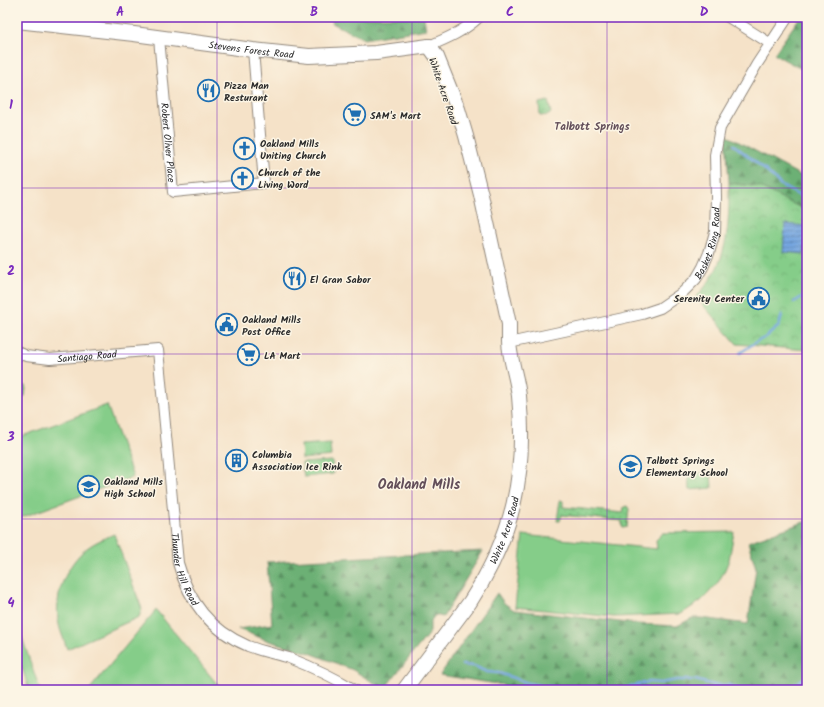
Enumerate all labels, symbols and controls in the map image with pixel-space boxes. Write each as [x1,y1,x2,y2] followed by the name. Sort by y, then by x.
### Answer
[116,2,124,23] text: A
[310,2,318,23] text: B
[506,2,514,23] text: C
[700,2,709,23] text: D
[207,37,296,63] street label: Stevens Forest Road
[424,55,462,128] street label: White Acre Road
[195,78,221,104] restaurant icon: Pizza Man Resturant
[224,78,269,106] place label: Pizza Man Resturant
[9,95,13,116] text: 1
[156,102,179,184] street label: Robert Oliver Place
[342,102,368,128] supermarket icon: SAM's Mart
[370,108,421,124] place label: SAM's Mart
[554,118,630,136] district label: Talbott Springs
[232,136,258,162] church icon: Oakland Mills Uniting Church
[260,136,327,164] place label: Oakland Mills Uniting Church
[229,165,255,191] church icon: Church of the Living Word
[258,165,321,193] place label: Church of the Living Word
[690,206,725,283] street label: Basket Ring Road
[7,261,15,282] text: 2
[282,266,308,292] restaurant icon: El Gran Sabor
[310,272,371,288] place label: El Gran Sabor
[746,285,772,311] public building icon: Serenity Center
[674,291,744,307] place label: Serenity Center
[213,312,239,338] public building icon: Oakland Mills Post Office
[242,312,301,340] place label: Oakland Mills Post Office
[236,342,262,368] supermarket icon: LA Mart
[57,346,118,367] street label: Santiago Road
[264,348,301,364] place label: LA Mart
[6,427,15,448] text: 3
[224,447,250,473] building icon: Columbia Association Ice Rink
[252,447,343,475] place label: Columbia Association Ice Rink
[618,453,644,479] school or university icon: Talbott Springs Elementary School
[646,453,728,481] place label: Talbott Springs Elementary School
[75,474,101,500] school or university icon: Oakland Mills High School
[104,474,163,502] place label: Oakland Mills High School
[378,474,461,496] district label: Oakland Mills
[486,494,524,567] street label: White Acre Road
[166,532,203,610] street label: Thunder Hill Road
[7,593,15,614] text: 4

